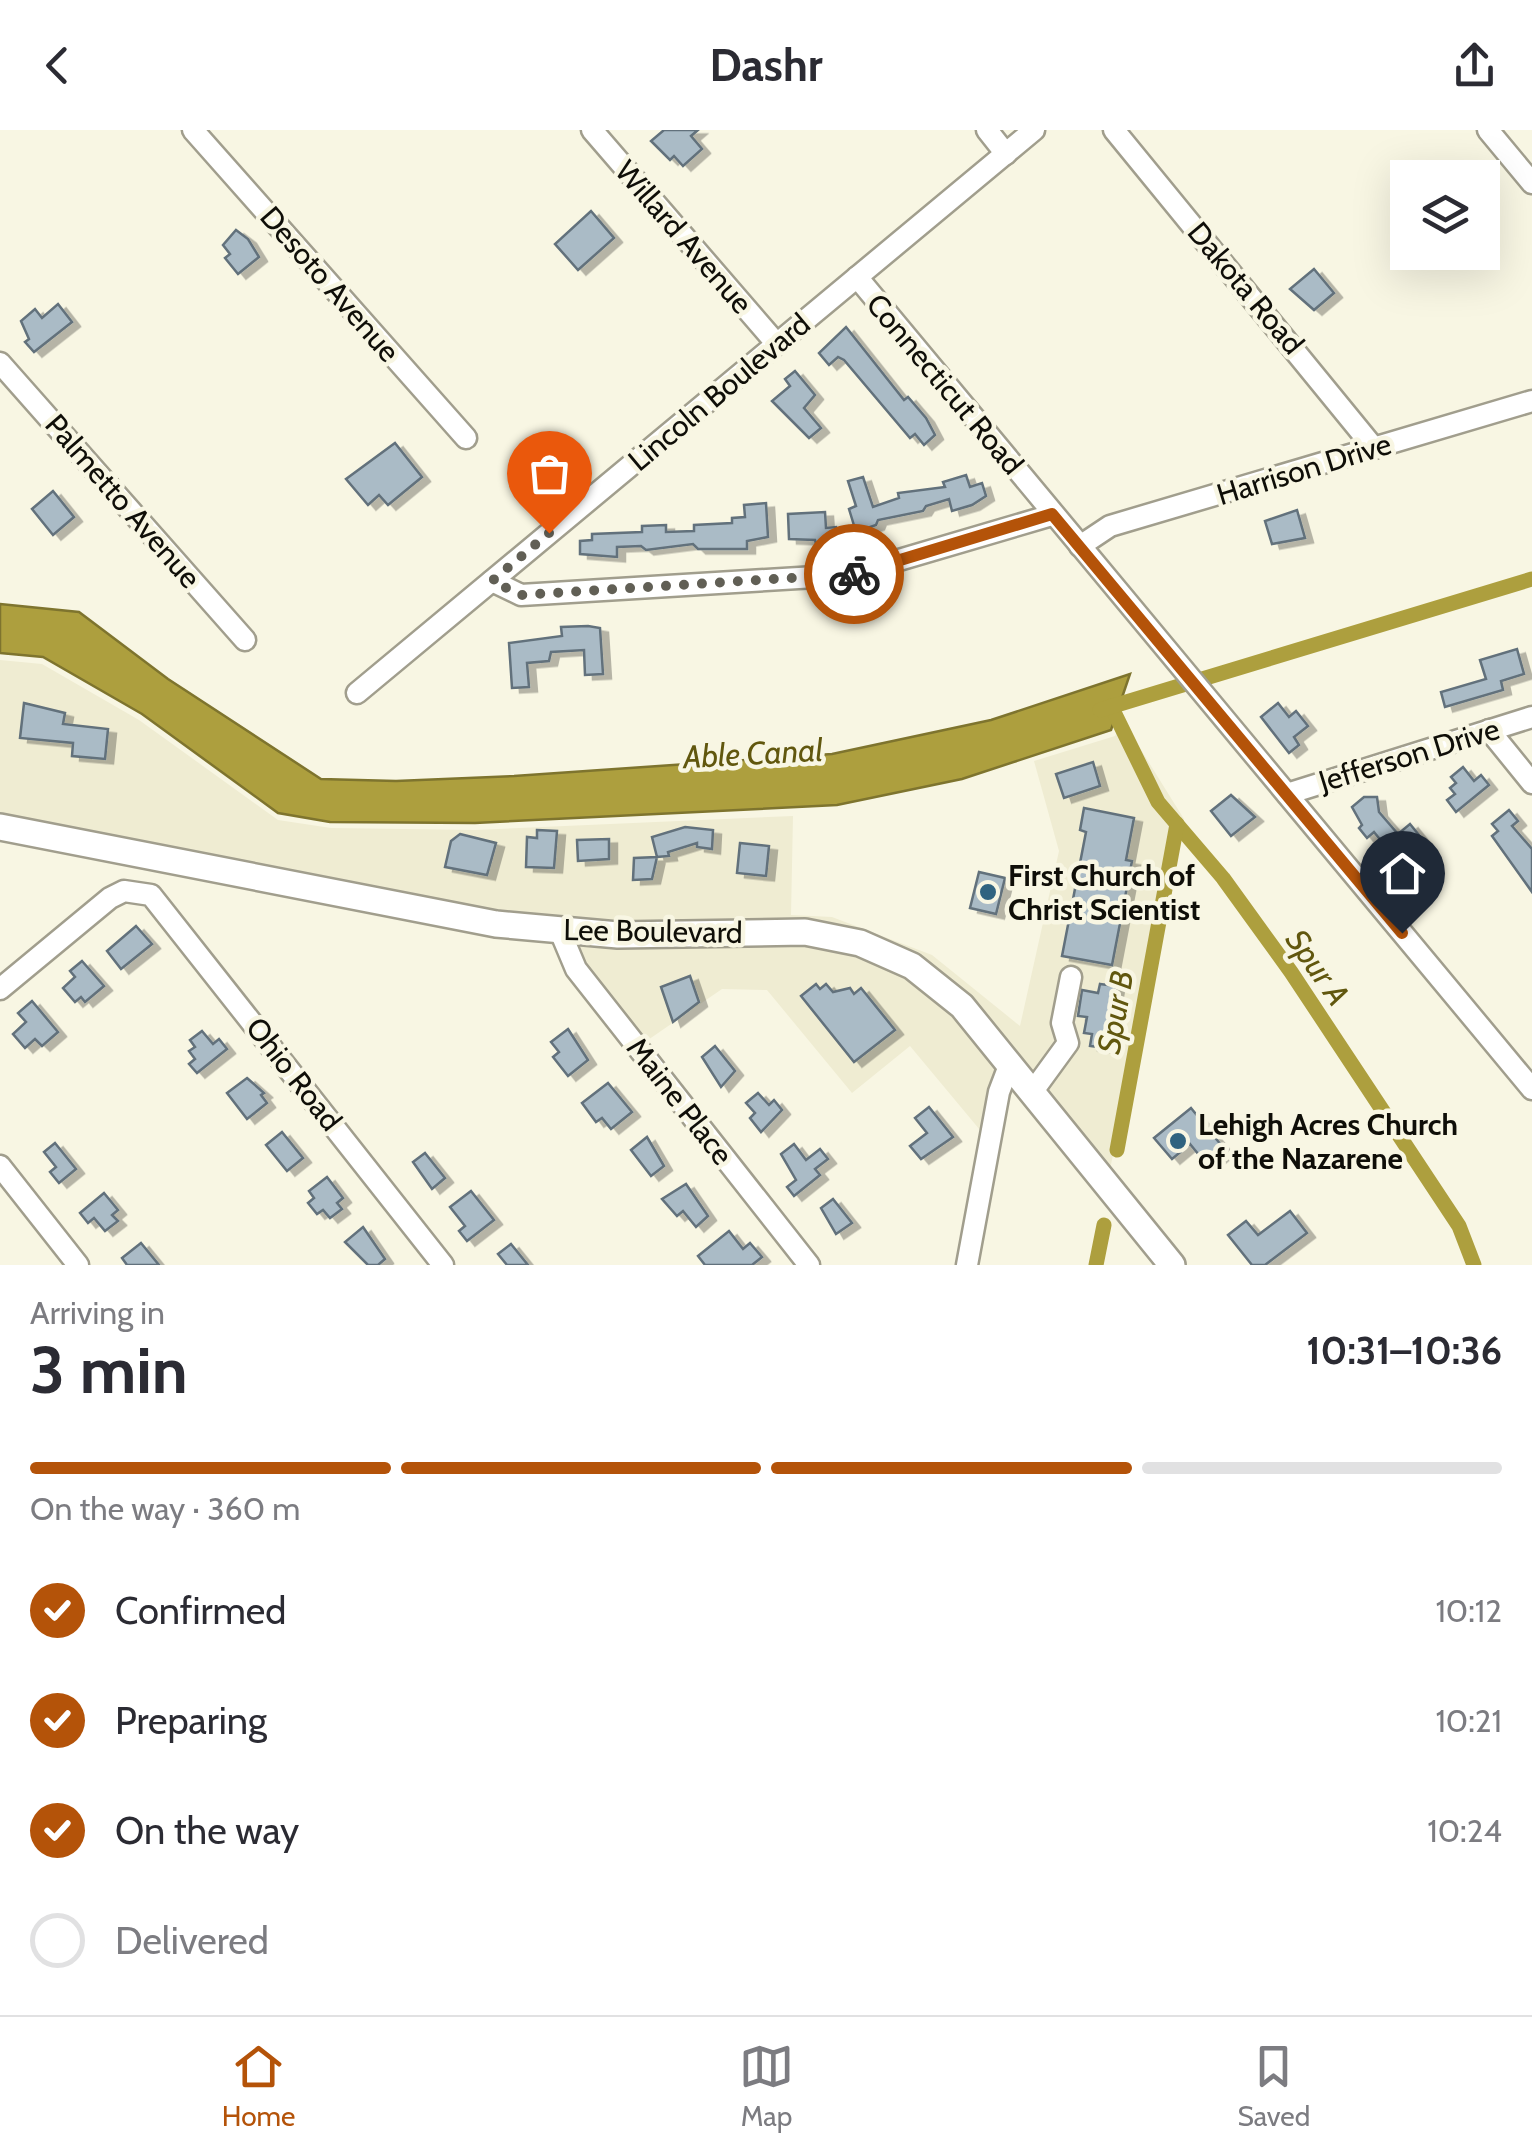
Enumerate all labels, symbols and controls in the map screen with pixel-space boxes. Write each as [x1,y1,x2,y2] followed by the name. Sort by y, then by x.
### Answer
[30,38,85,93] icon: back
[709,38,823,92] text: Dashr
[1447,38,1502,93] icon: share
[607,153,761,321] street label: Willard Avenue
[1390,160,1500,270] map controls
[1390,160,1500,270] button: layers
[252,199,408,369] street label: Desoto Avenue
[1180,214,1312,362] street label: Dakota Road
[859,286,1031,482] street label: Connecticut Road
[621,305,817,479] street label: Lincoln Boulevard
[37,406,209,596] street label: Palmetto Avenue
[1212,425,1396,513] street label: Harrison Drive
[507,431,592,534] pin
[522,446,577,501] icon: bag
[804,524,904,624] courier
[827,547,882,602] icon: bike
[1313,710,1504,800] street label: Jefferson Drive
[680,730,824,776] water label: Able Canal
[1360,831,1445,934] pin
[1375,846,1430,901] icon: home
[1008,857,1200,928] place label: First Church of Christ Scientist
[977,881,999,903] marker: First Church of Christ Scientist
[563,911,743,951] street label: Lee Boulevard
[1278,921,1358,1013] water label: Spur A
[1089,967,1141,1057] water label: Spur B
[238,1010,350,1138] street label: Ohio Road
[619,1030,741,1172] street label: Maine Place
[1198,1106,1458,1177] place label: Lehigh Acres Church of the Nazarene
[1167,1130,1189,1152] marker: Lehigh Acres Church of the Nazarene
[30,1293,165,1332] text: Arriving in
[1307,1327,1502,1374] text: 10:31–10:36
[30,1330,188,1409] text: 3 min
[30,1489,300,1528] text: On the way · 360 m
[30,1583,85,1638] icon: check
[115,1587,286,1634] text: Confirmed
[1435,1591,1502,1630] text: 10:12
[30,1693,85,1748] icon: check
[115,1697,267,1744] text: Preparing
[1435,1701,1502,1740] text: 10:21
[30,1803,85,1858] icon: check
[115,1807,299,1854] text: On the way
[1427,1811,1502,1850] text: 10:24
[115,1917,269,1964] text: Delivered
[222,2039,295,2133] tab: Home
[739,2039,794,2133] tab: Map
[1238,2039,1310,2133] tab: Saved

